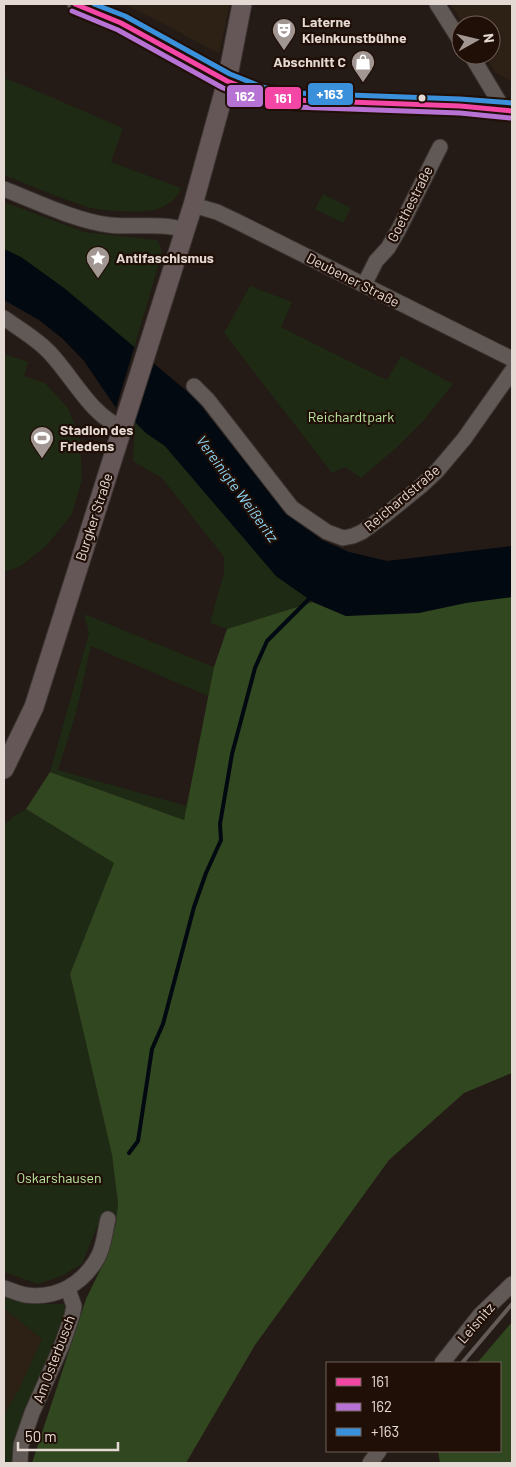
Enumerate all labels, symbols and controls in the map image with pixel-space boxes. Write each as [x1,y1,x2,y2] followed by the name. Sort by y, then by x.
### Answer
[302,13,407,46] place label: Laterne Kleinkunstbühne
[451,15,501,65] north arrow
[271,17,297,51] theatre icon: Laterne Kleinkunstbühne
[480,32,498,44] text: N
[350,49,376,83] shop icon: Abschnitt C
[273,53,346,70] place label: Abschnitt C
[307,82,354,106] line badge: +163
[226,84,264,108] line badge: 162
[317,85,343,102] text: +163
[264,86,302,110] line badge: 161
[235,87,255,104] text: 162
[274,89,292,106] text: 161
[417,93,427,103] unlabelled marker
[383,163,436,244] street label: Goethestraße
[85,245,111,279] place icon: Antifaschismus
[116,249,214,266] place label: Antifaschismus
[304,249,403,310] street label: Deubener Straße
[308,408,394,425] park label: Reichardtpark
[60,421,133,454] place label: Stadion des Friedens
[29,425,55,459] sports icon: Stadion des Friedens
[193,432,283,546] water label: Vereinigte Weißeritz
[360,461,443,534] street label: Reichardstraße
[71,471,116,563] street label: Burgker Straße
[16,1169,102,1186] park label: Oskarshausen
[453,1299,498,1346] street label: Leisnitz
[29,1313,78,1405] street label: Am Osterbusch
[326,1362,501,1452] legend
[371,1372,389,1390] text: 161
[371,1397,392,1415] text: 162
[18,1420,118,1452] scale bar
[371,1422,399,1440] text: +163
[25,1427,57,1445] text: 50 m

